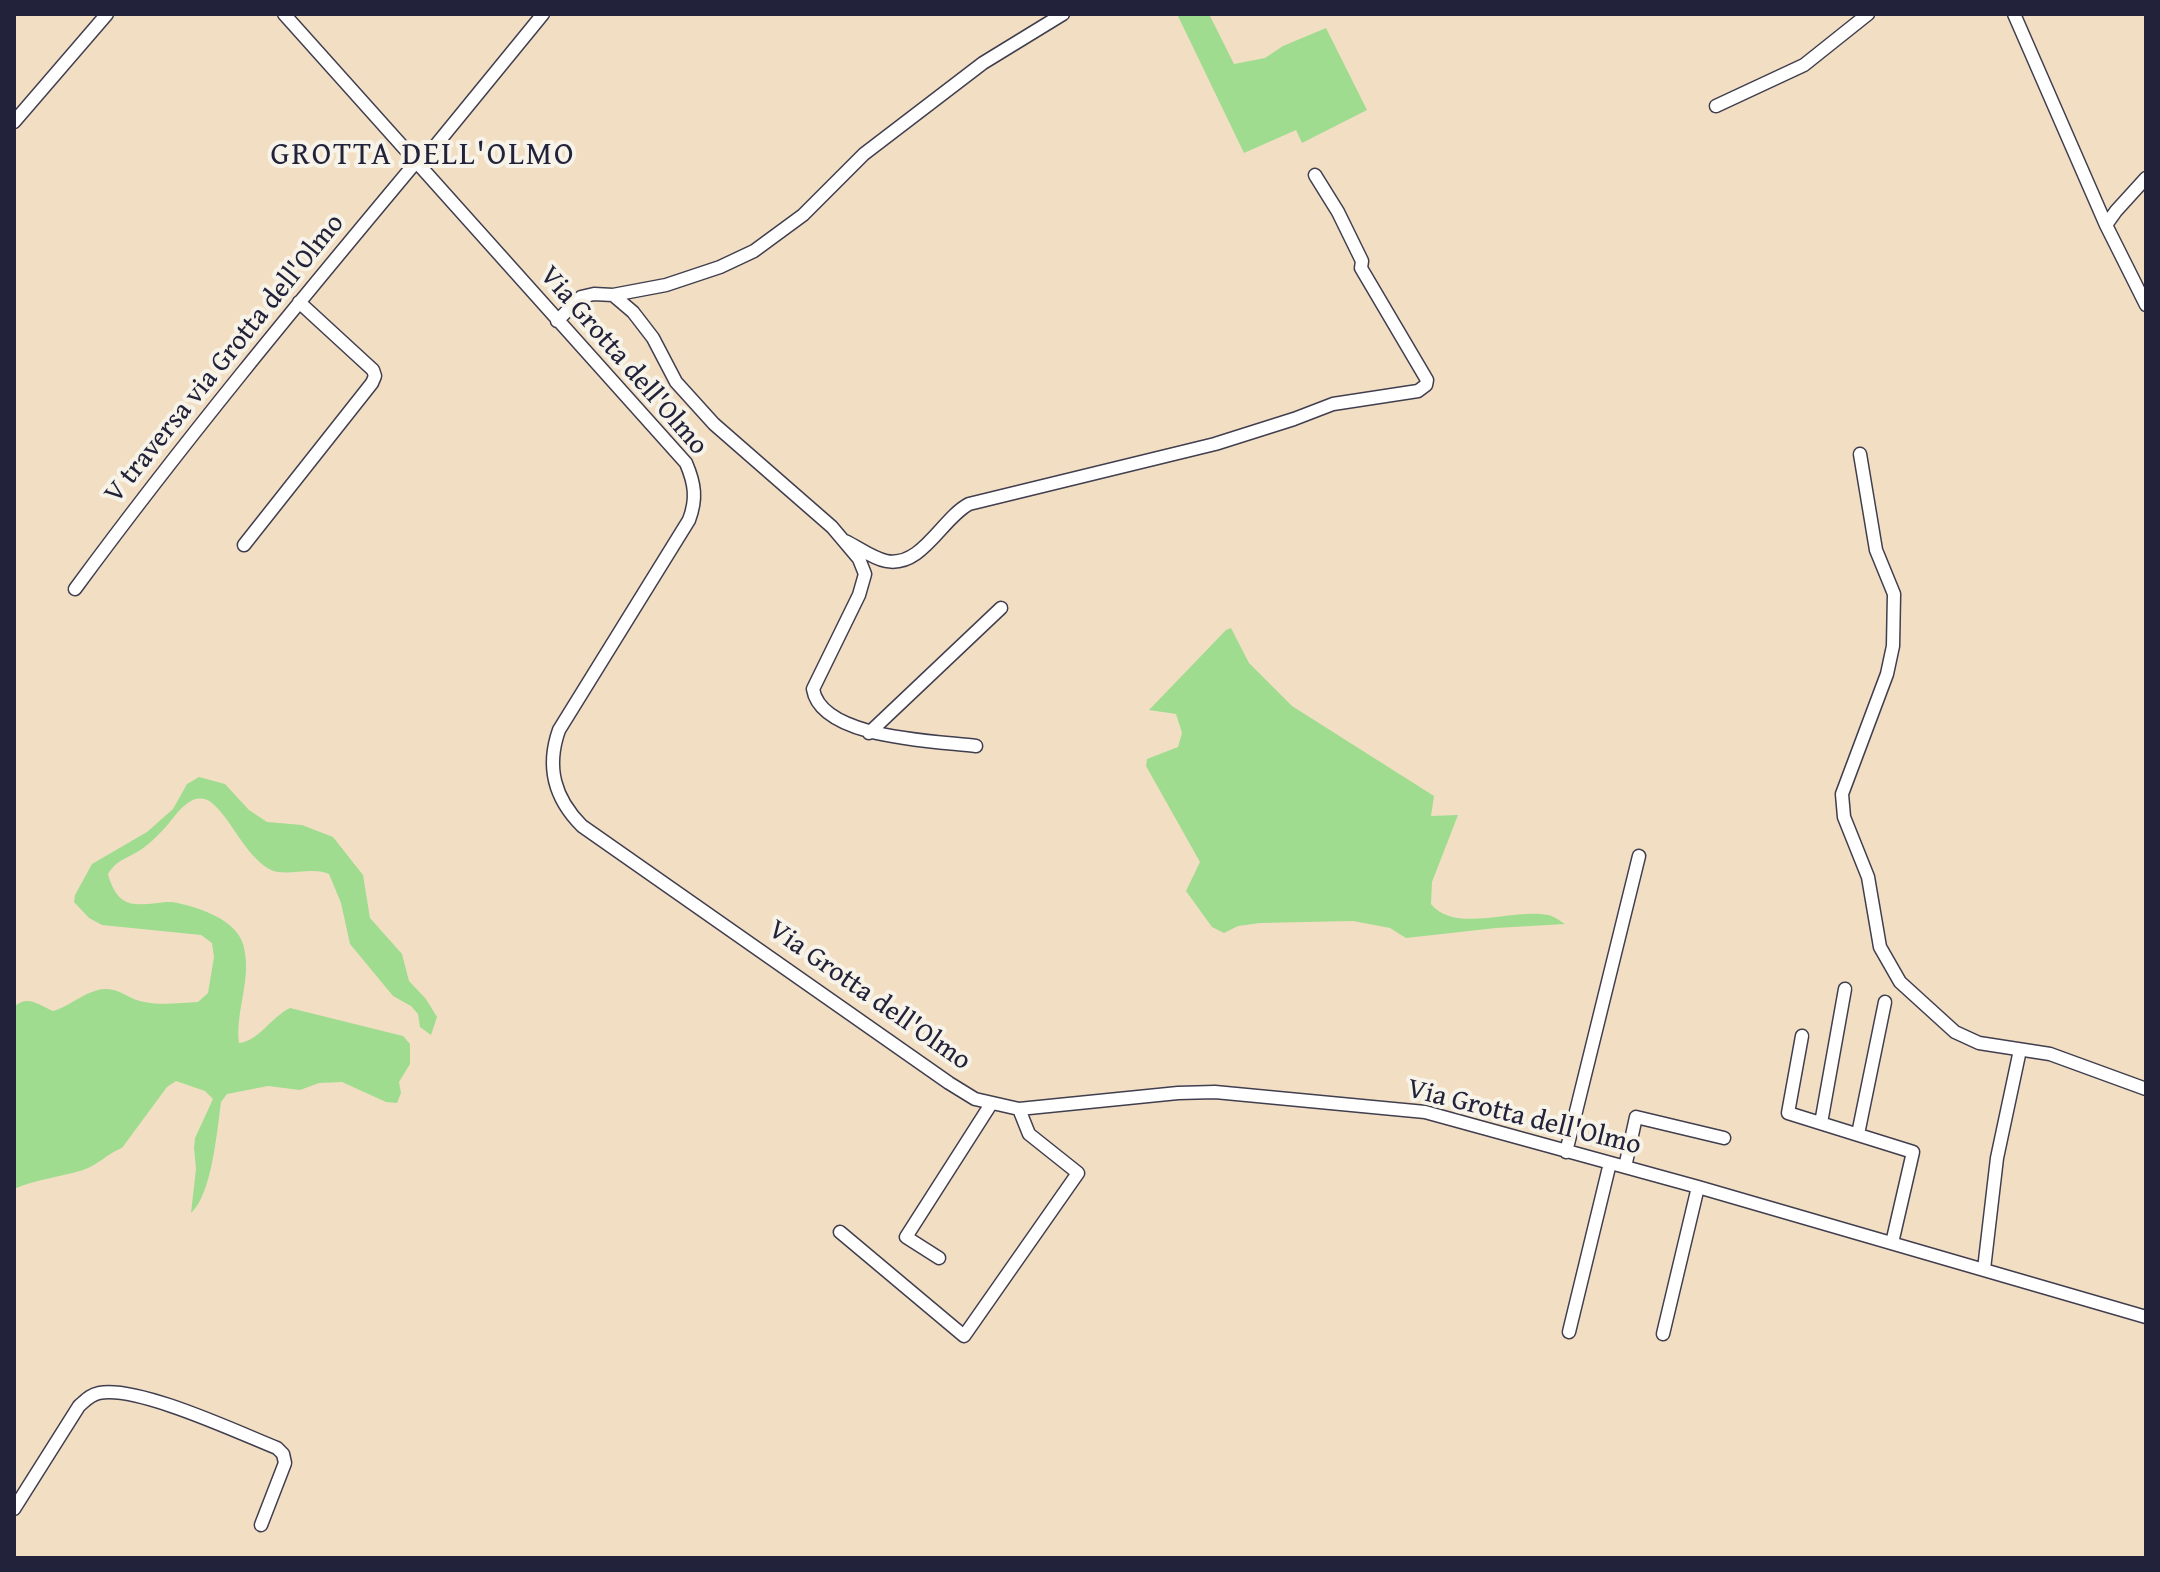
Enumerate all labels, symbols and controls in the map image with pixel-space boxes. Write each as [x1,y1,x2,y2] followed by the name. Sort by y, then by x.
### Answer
[271,137,575,175] district label: GROTTA DELL'OLMO
[98,208,352,510] street label: V traversa via Grotta dell'Olmo
[532,260,714,462] street label: Via Grotta dell'Olmo
[761,913,977,1079] street label: Via Grotta dell'Olmo
[1404,1073,1644,1163] street label: Via Grotta dell'Olmo

